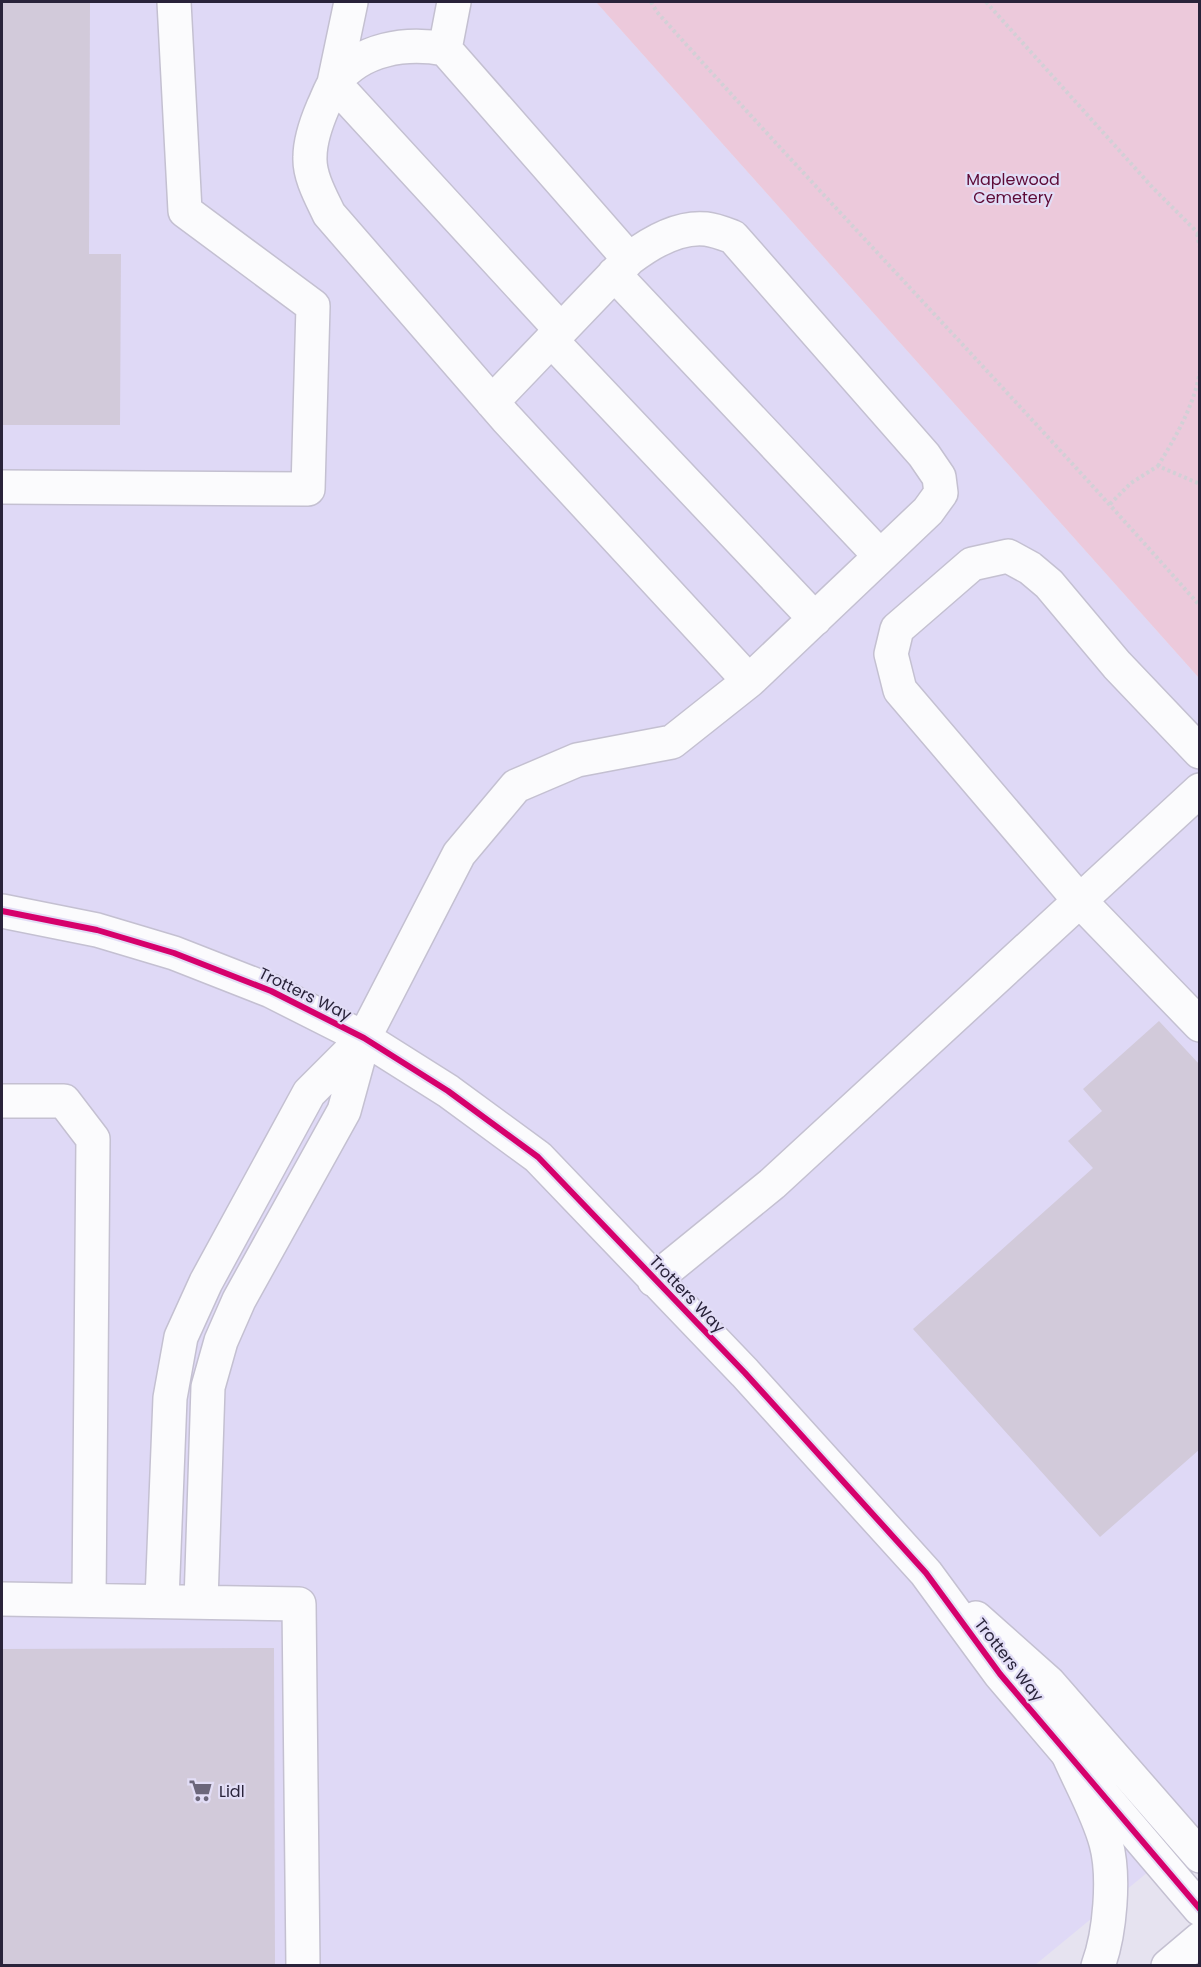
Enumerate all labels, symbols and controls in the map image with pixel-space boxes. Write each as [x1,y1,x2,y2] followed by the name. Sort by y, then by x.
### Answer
[966,168,1060,209] park label: Maplewood Cemetery
[255,962,355,1026] street label: Trotters Way
[644,1250,730,1338] street label: Trotters Way
[969,1613,1049,1707] street label: Trotters Way
[188,1778,214,1804] supermarket icon: Lidl
[219,1780,245,1803] place label: Lidl

